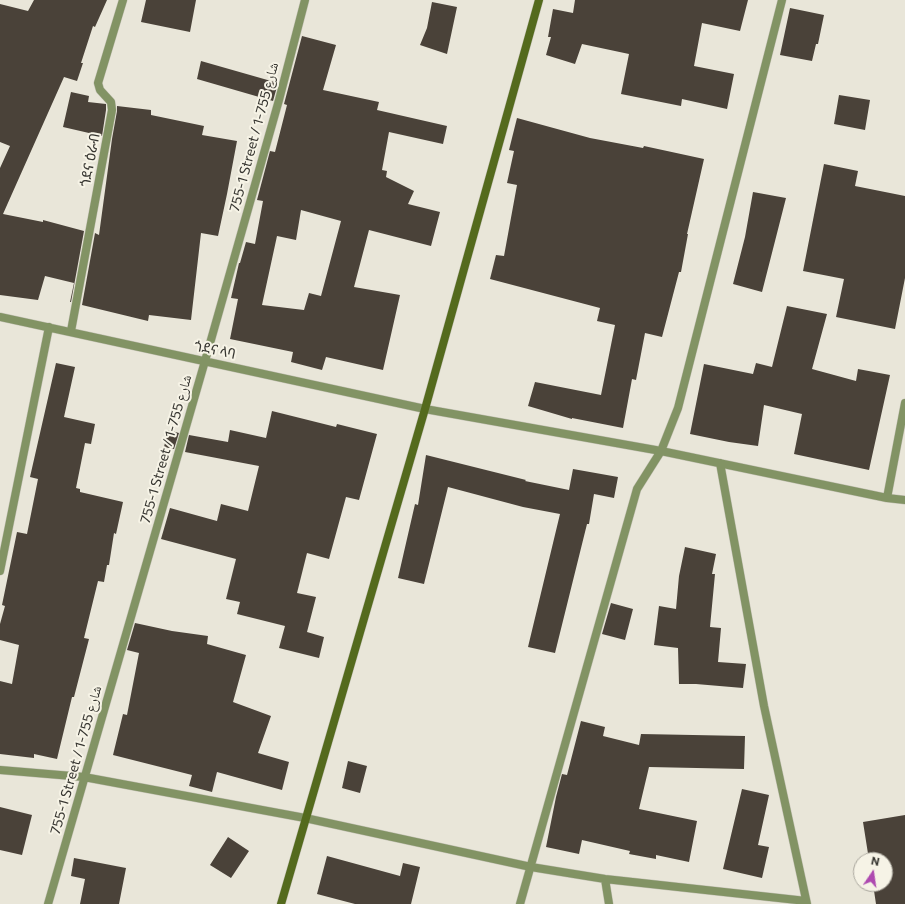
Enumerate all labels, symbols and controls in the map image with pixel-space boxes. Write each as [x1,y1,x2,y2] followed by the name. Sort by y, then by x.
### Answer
[226,61,282,213] street label: 755-1 Street / شارع 755-1
[77,132,103,188] street label: ጎደና ዕራብ
[193,337,237,363] street label: ጎደና ላባ
[137,373,195,525] street label: 755-1 Street / شارع 755-1
[47,684,105,836] street label: 755-1 Street / شارع 755-1
[853,852,893,892] north arrow
[870,854,881,868] text: N

